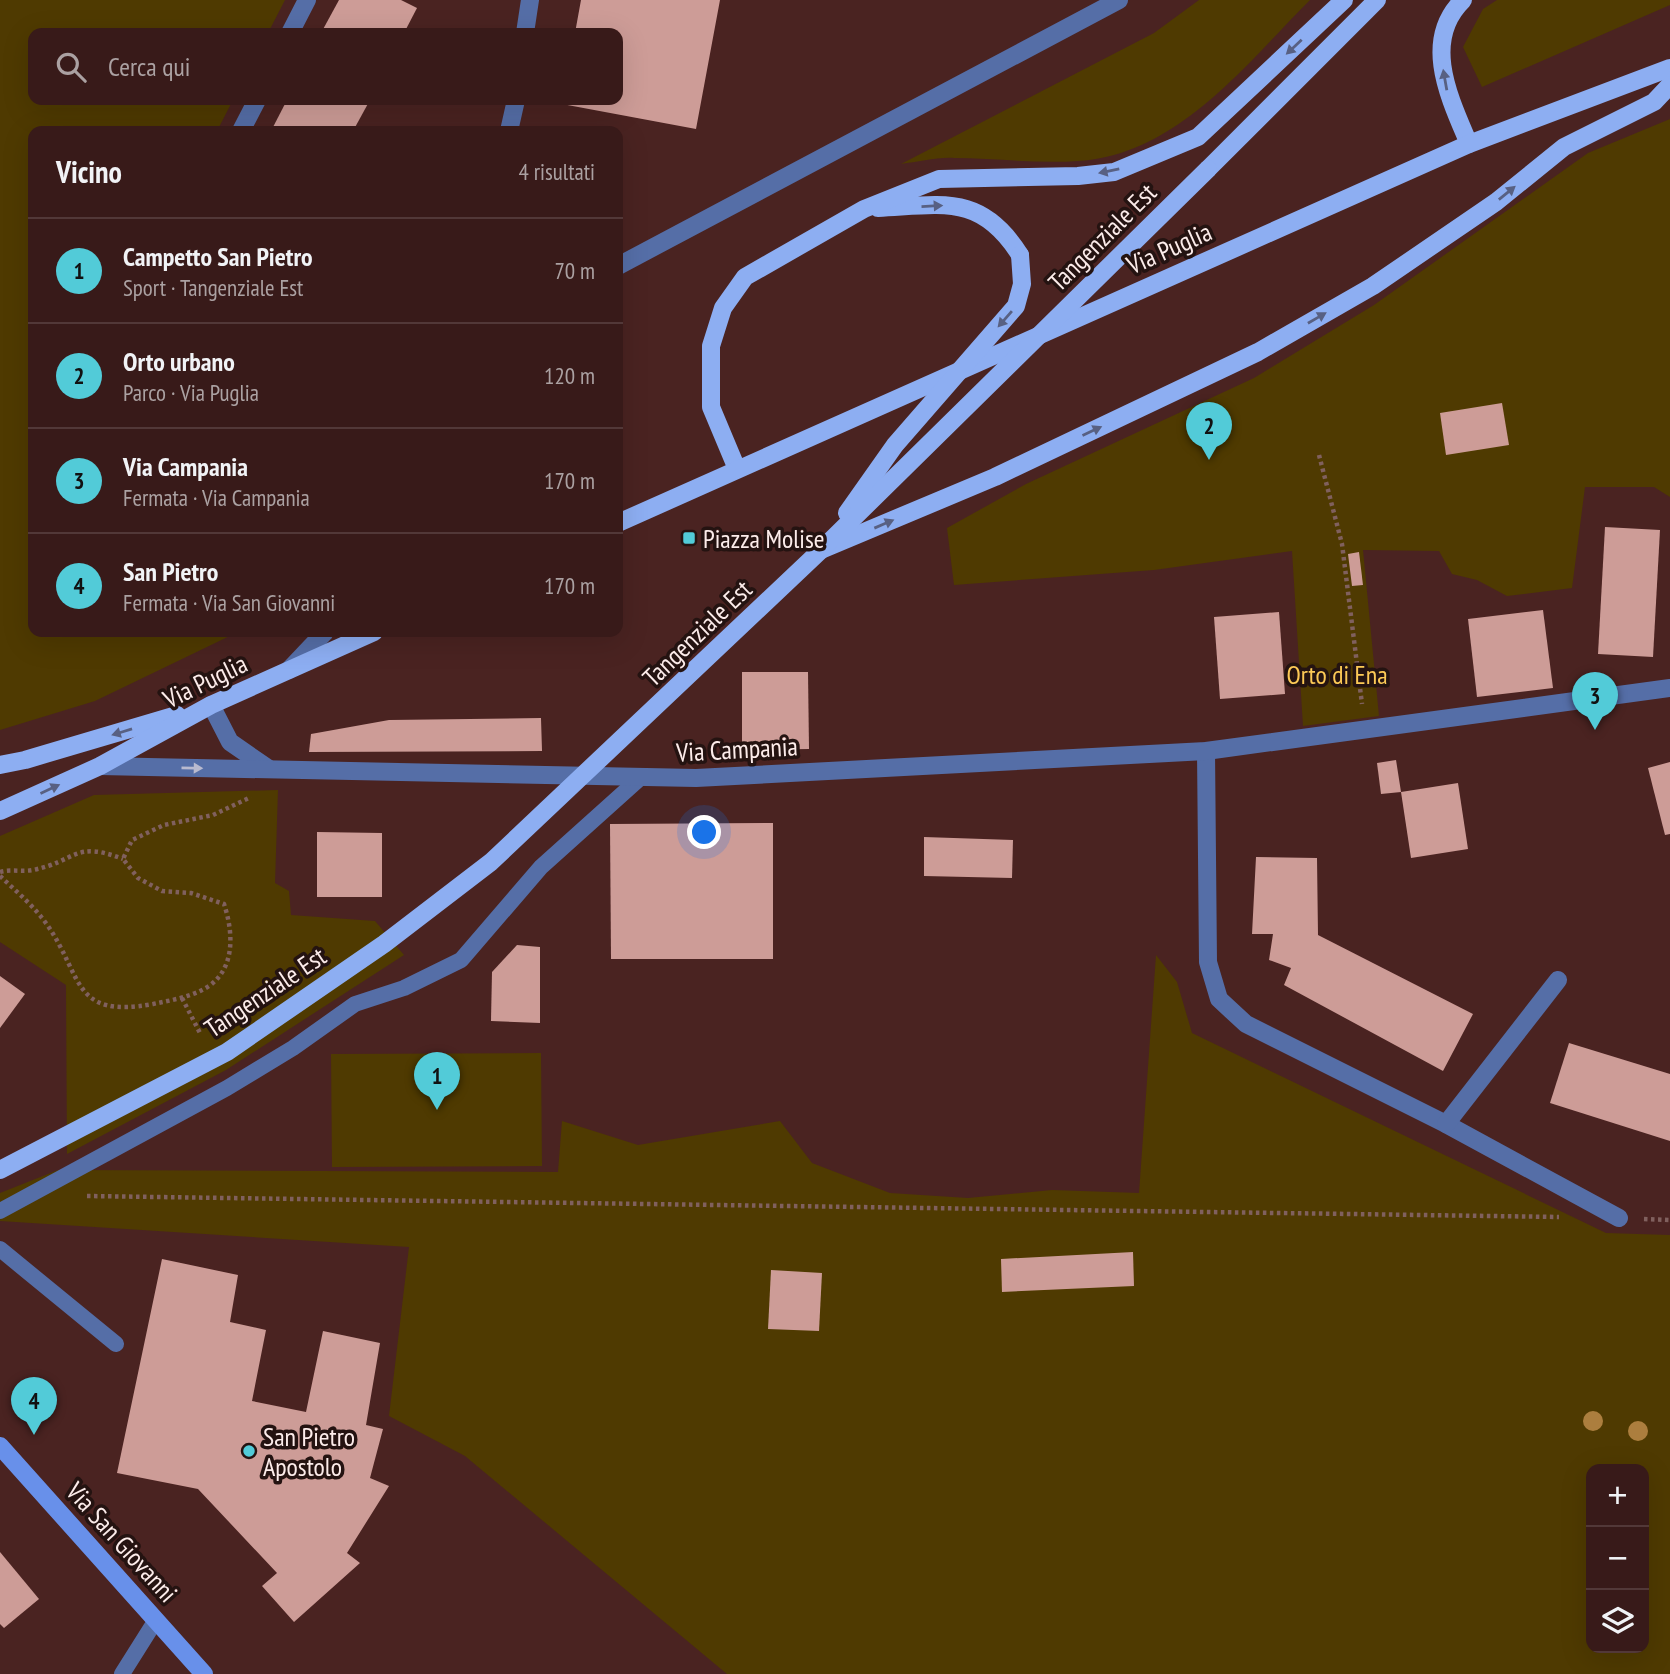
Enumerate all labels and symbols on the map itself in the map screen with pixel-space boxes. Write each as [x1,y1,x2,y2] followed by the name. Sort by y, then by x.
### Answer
[1286,38,1303,54] one-way arrow
[1440,69,1451,91] one-way arrow
[1098,166,1120,177] one-way arrow
[1041,176,1163,298] street label: Tangenziale Est
[1497,186,1515,201] one-way arrow
[921,200,943,211] one-way arrow
[1121,215,1216,282] street label: Via Puglia
[998,310,1014,327] one-way arrow
[1307,312,1326,324] one-way arrow
[1186,402,1232,460] pin: 2
[1081,425,1102,436] one-way arrow
[874,518,895,529] one-way arrow
[703,522,824,555] place label: Piazza Molise
[681,530,697,546] marker: Piazza Molise
[635,573,759,693] street label: Tangenziale Est
[157,647,252,716] street label: Via Puglia
[1286,658,1388,691] park label: Orto di Ena
[1572,672,1618,730] pin: 3
[111,727,132,737] one-way arrow
[674,729,799,769] street label: Via Campania
[182,762,204,774] one-way arrow
[40,783,60,795] one-way arrow
[687,815,721,849] your location
[198,939,332,1045] street label: Tangenziale Est
[414,1052,460,1110] pin: 1
[11,1377,57,1435] pin: 4
[263,1420,355,1483] place label: San Pietro Apostolo
[241,1443,257,1459] marker: San Pietro Apostolo
[59,1474,185,1609] street label: Via San Giovanni

